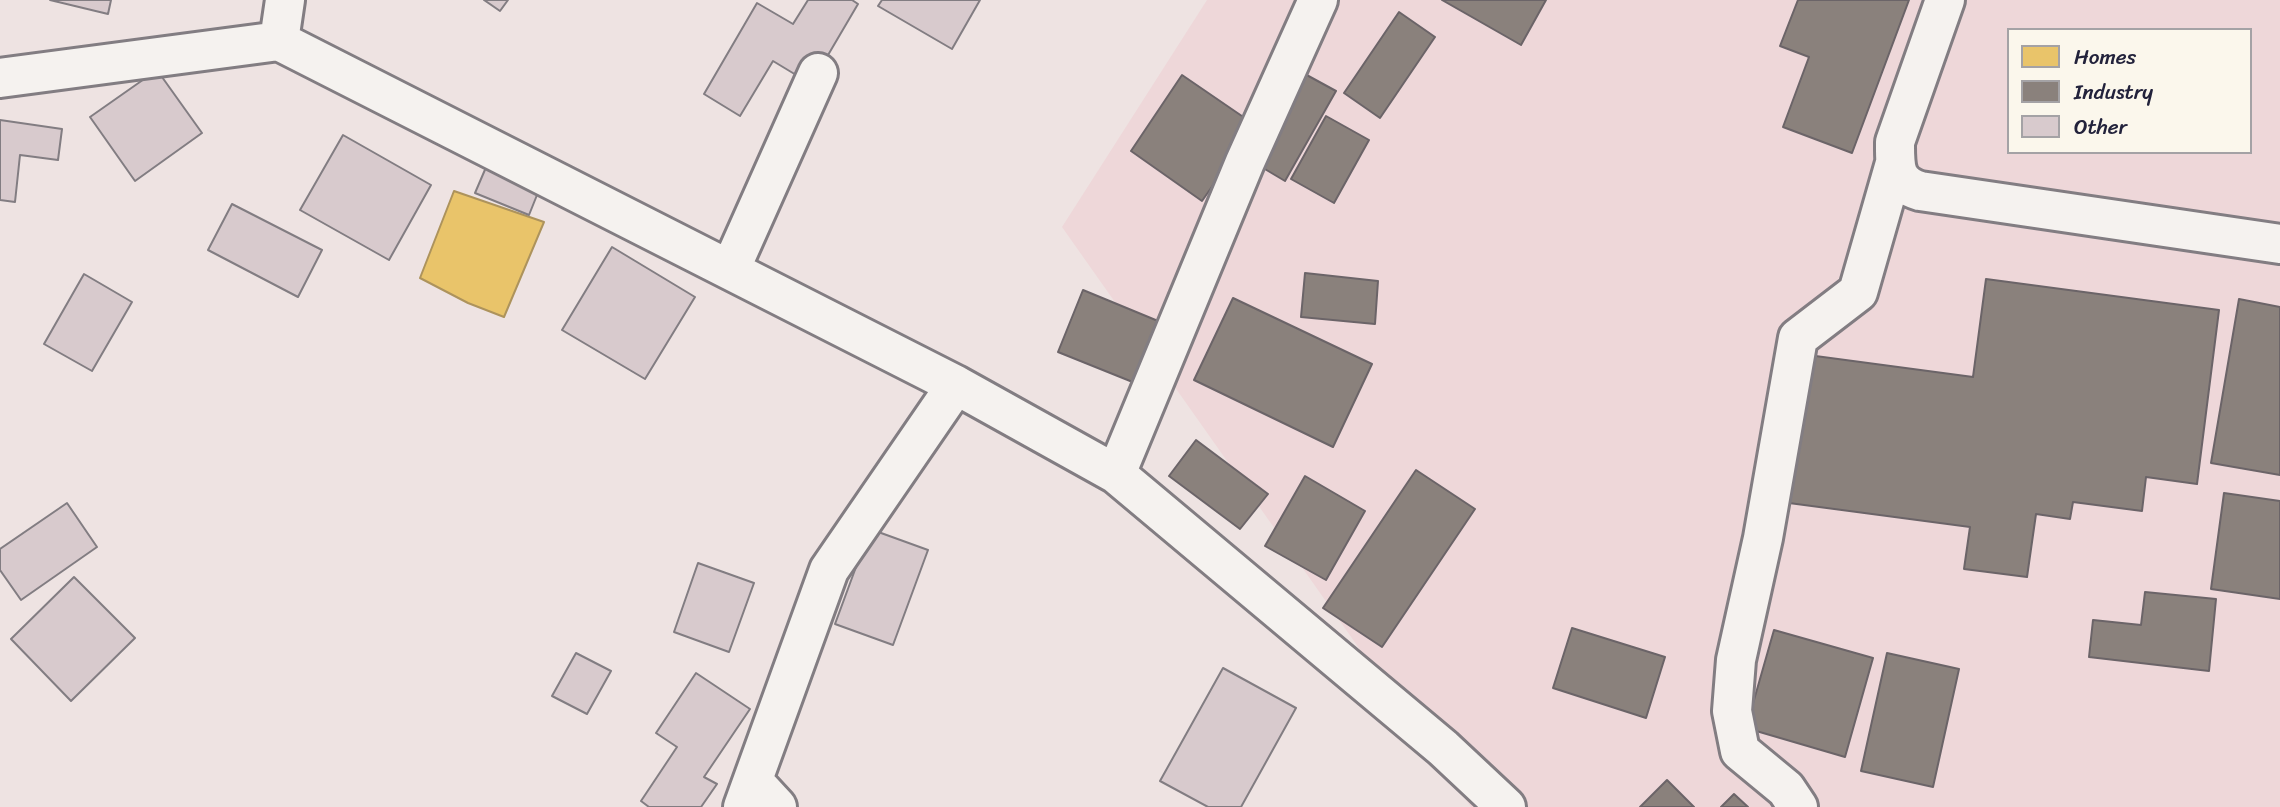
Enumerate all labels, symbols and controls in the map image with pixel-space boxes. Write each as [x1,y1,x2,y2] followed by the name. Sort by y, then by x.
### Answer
[2007,28,2252,154] legend
[2074,38,2136,76] text: Homes
[2074,73,2153,111] text: Industry
[2074,108,2127,146] text: Other

